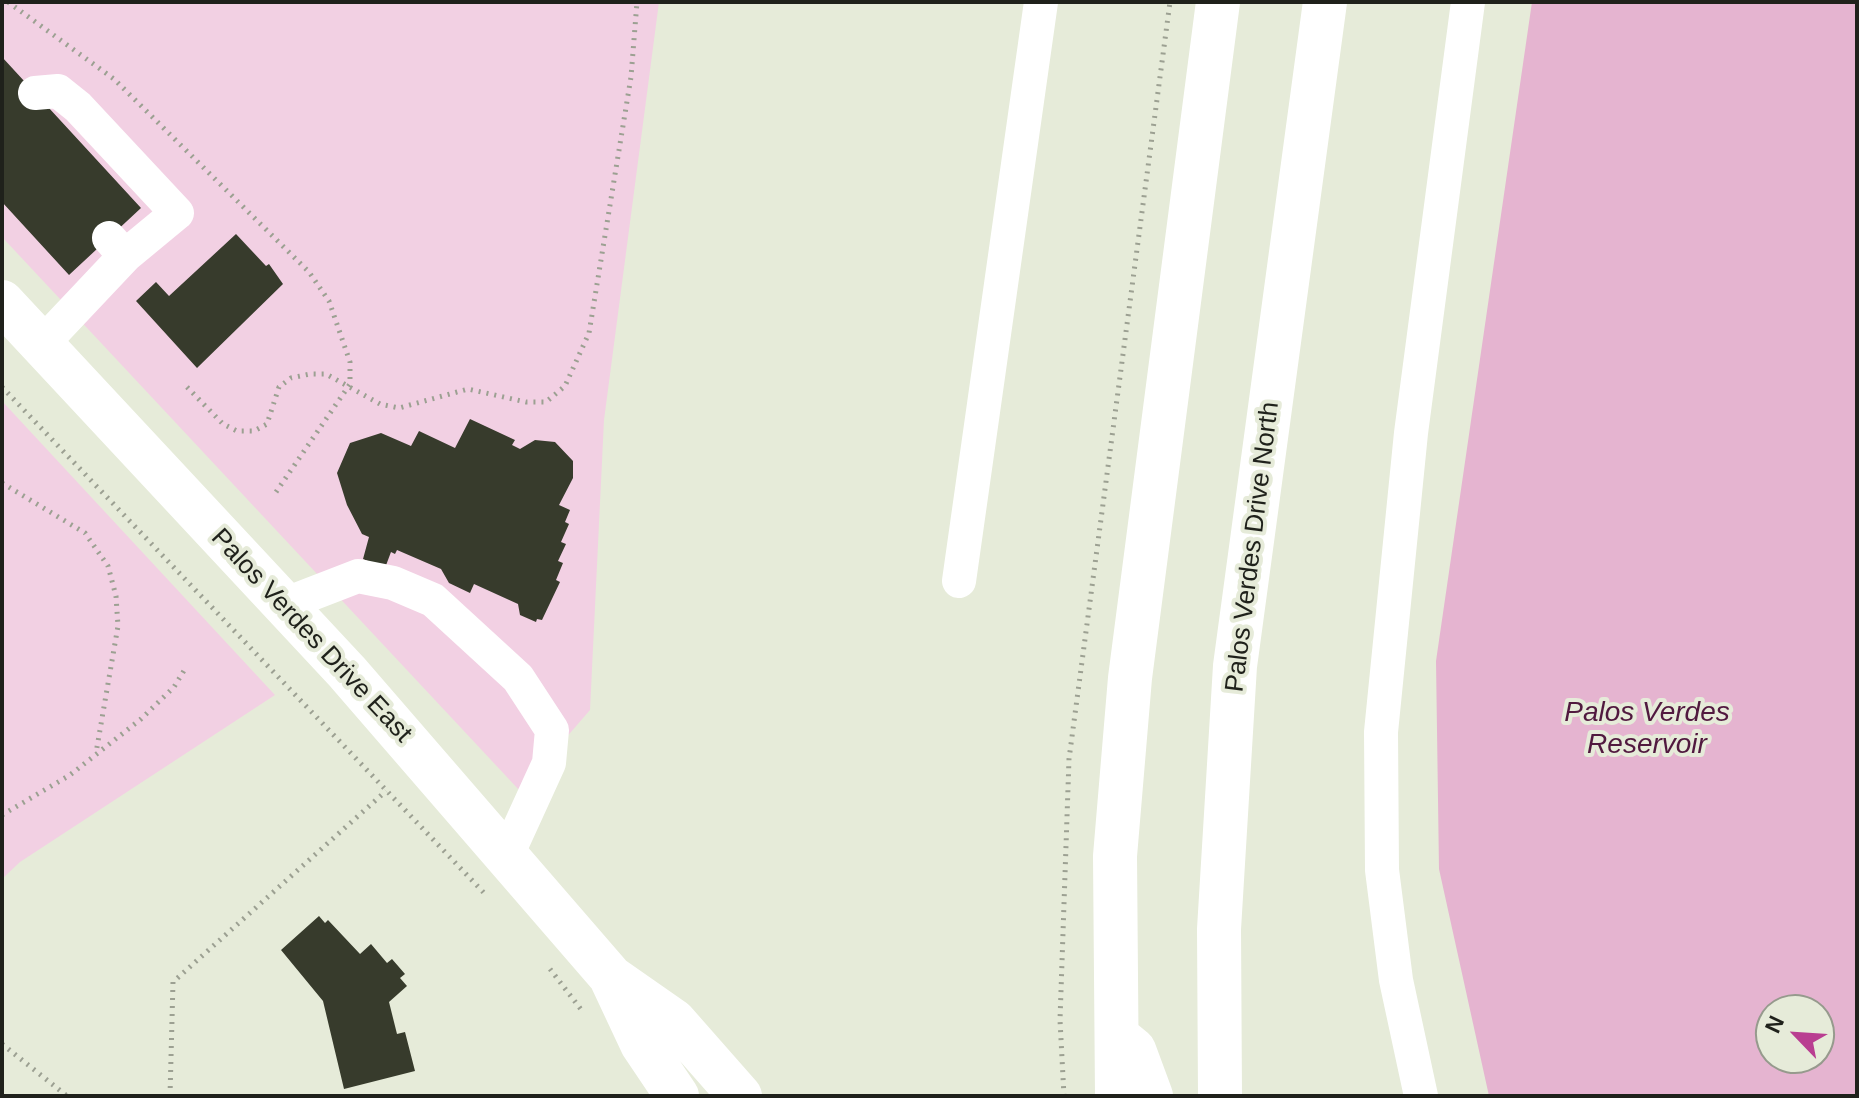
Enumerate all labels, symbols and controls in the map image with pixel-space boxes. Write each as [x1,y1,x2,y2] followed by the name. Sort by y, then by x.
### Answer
[1220,400,1286,694] street label: Palos Verdes Drive North
[204,523,418,749] street label: Palos Verdes Drive East
[1564,696,1730,762] water label: Palos Verdes Reservoir
[1755,994,1835,1074] north arrow
[1760,1012,1789,1037] text: N

